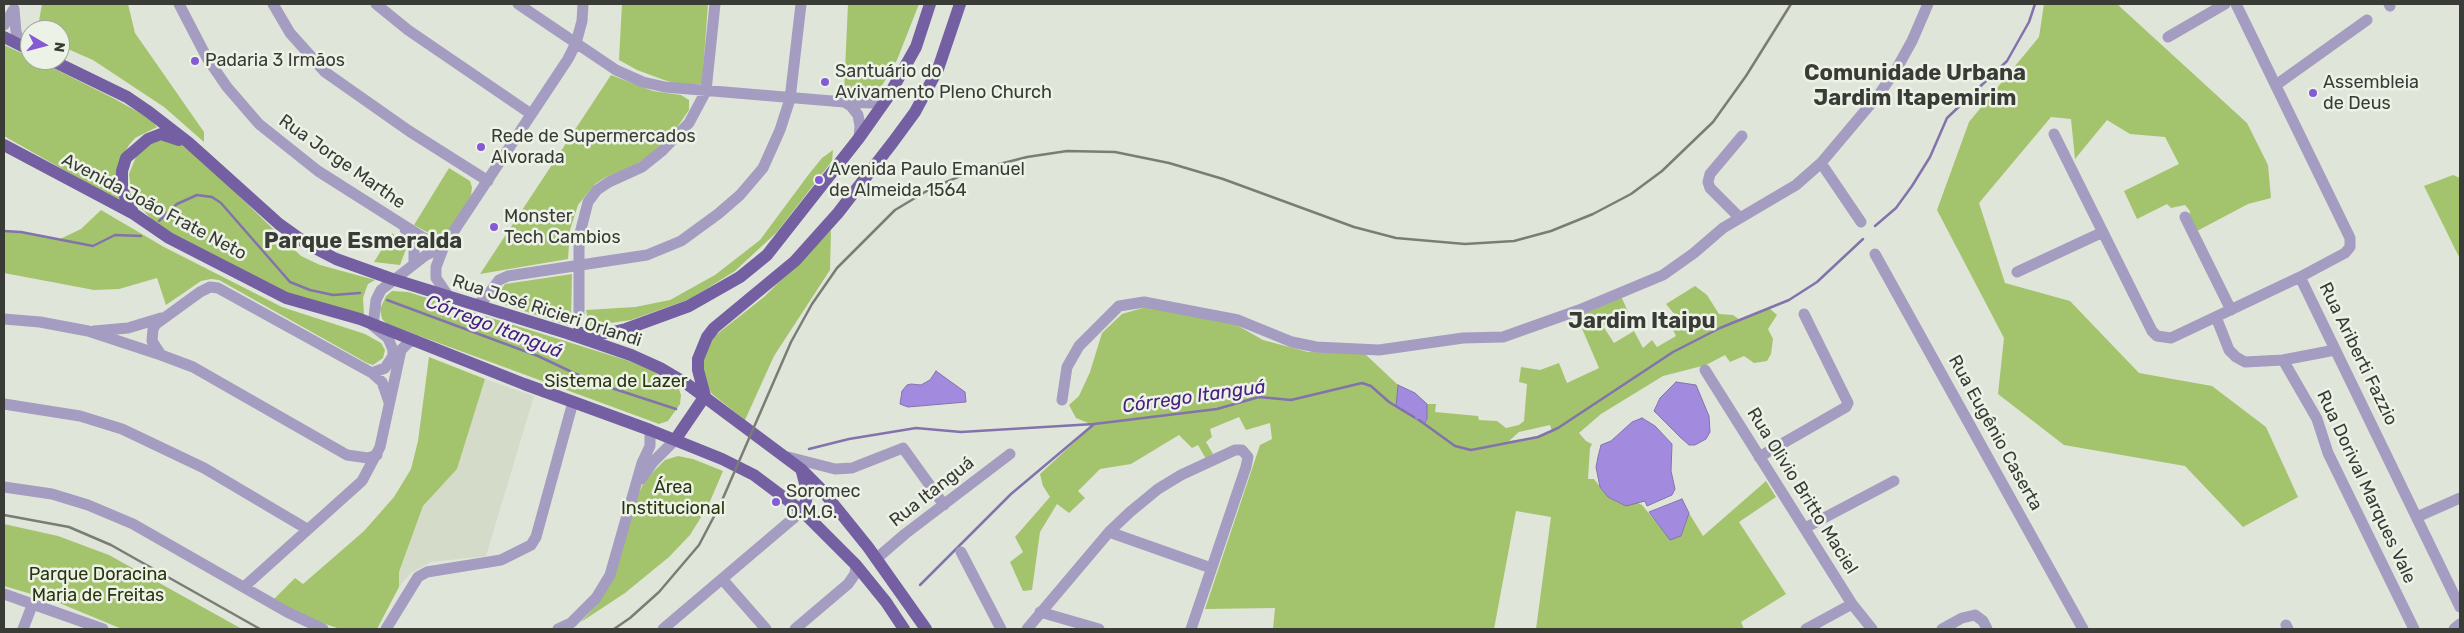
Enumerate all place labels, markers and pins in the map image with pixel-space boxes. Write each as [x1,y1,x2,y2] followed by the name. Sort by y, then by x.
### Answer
[205,50,345,72] place label: Padaria 3 Irmãos
[189,55,201,67] marker: Padaria 3 Irmãos
[835,61,1052,104] place label: Santuário do Avivamento Pleno Church
[2323,72,2419,115] place label: Assembleia de Deus
[819,76,831,88] marker: Santuário do Avivamento Pleno Church
[2307,87,2319,99] marker: Assembleia de Deus
[491,126,696,168] place label: Rede de Supermercados Alvorada
[475,141,487,153] marker: Rede de Supermercados Alvorada
[829,159,1025,202] place label: Avenida Paulo Emanuel de Almeida 1564
[813,174,825,186] marker: Avenida Paulo Emanuel de Almeida 1564
[504,206,621,248] place label: Monster Tech Cambios
[488,221,500,233] marker: Monster Tech Cambios
[786,481,861,524] place label: Soromec O.M.G.
[770,496,782,508] marker: Soromec O.M.G.

